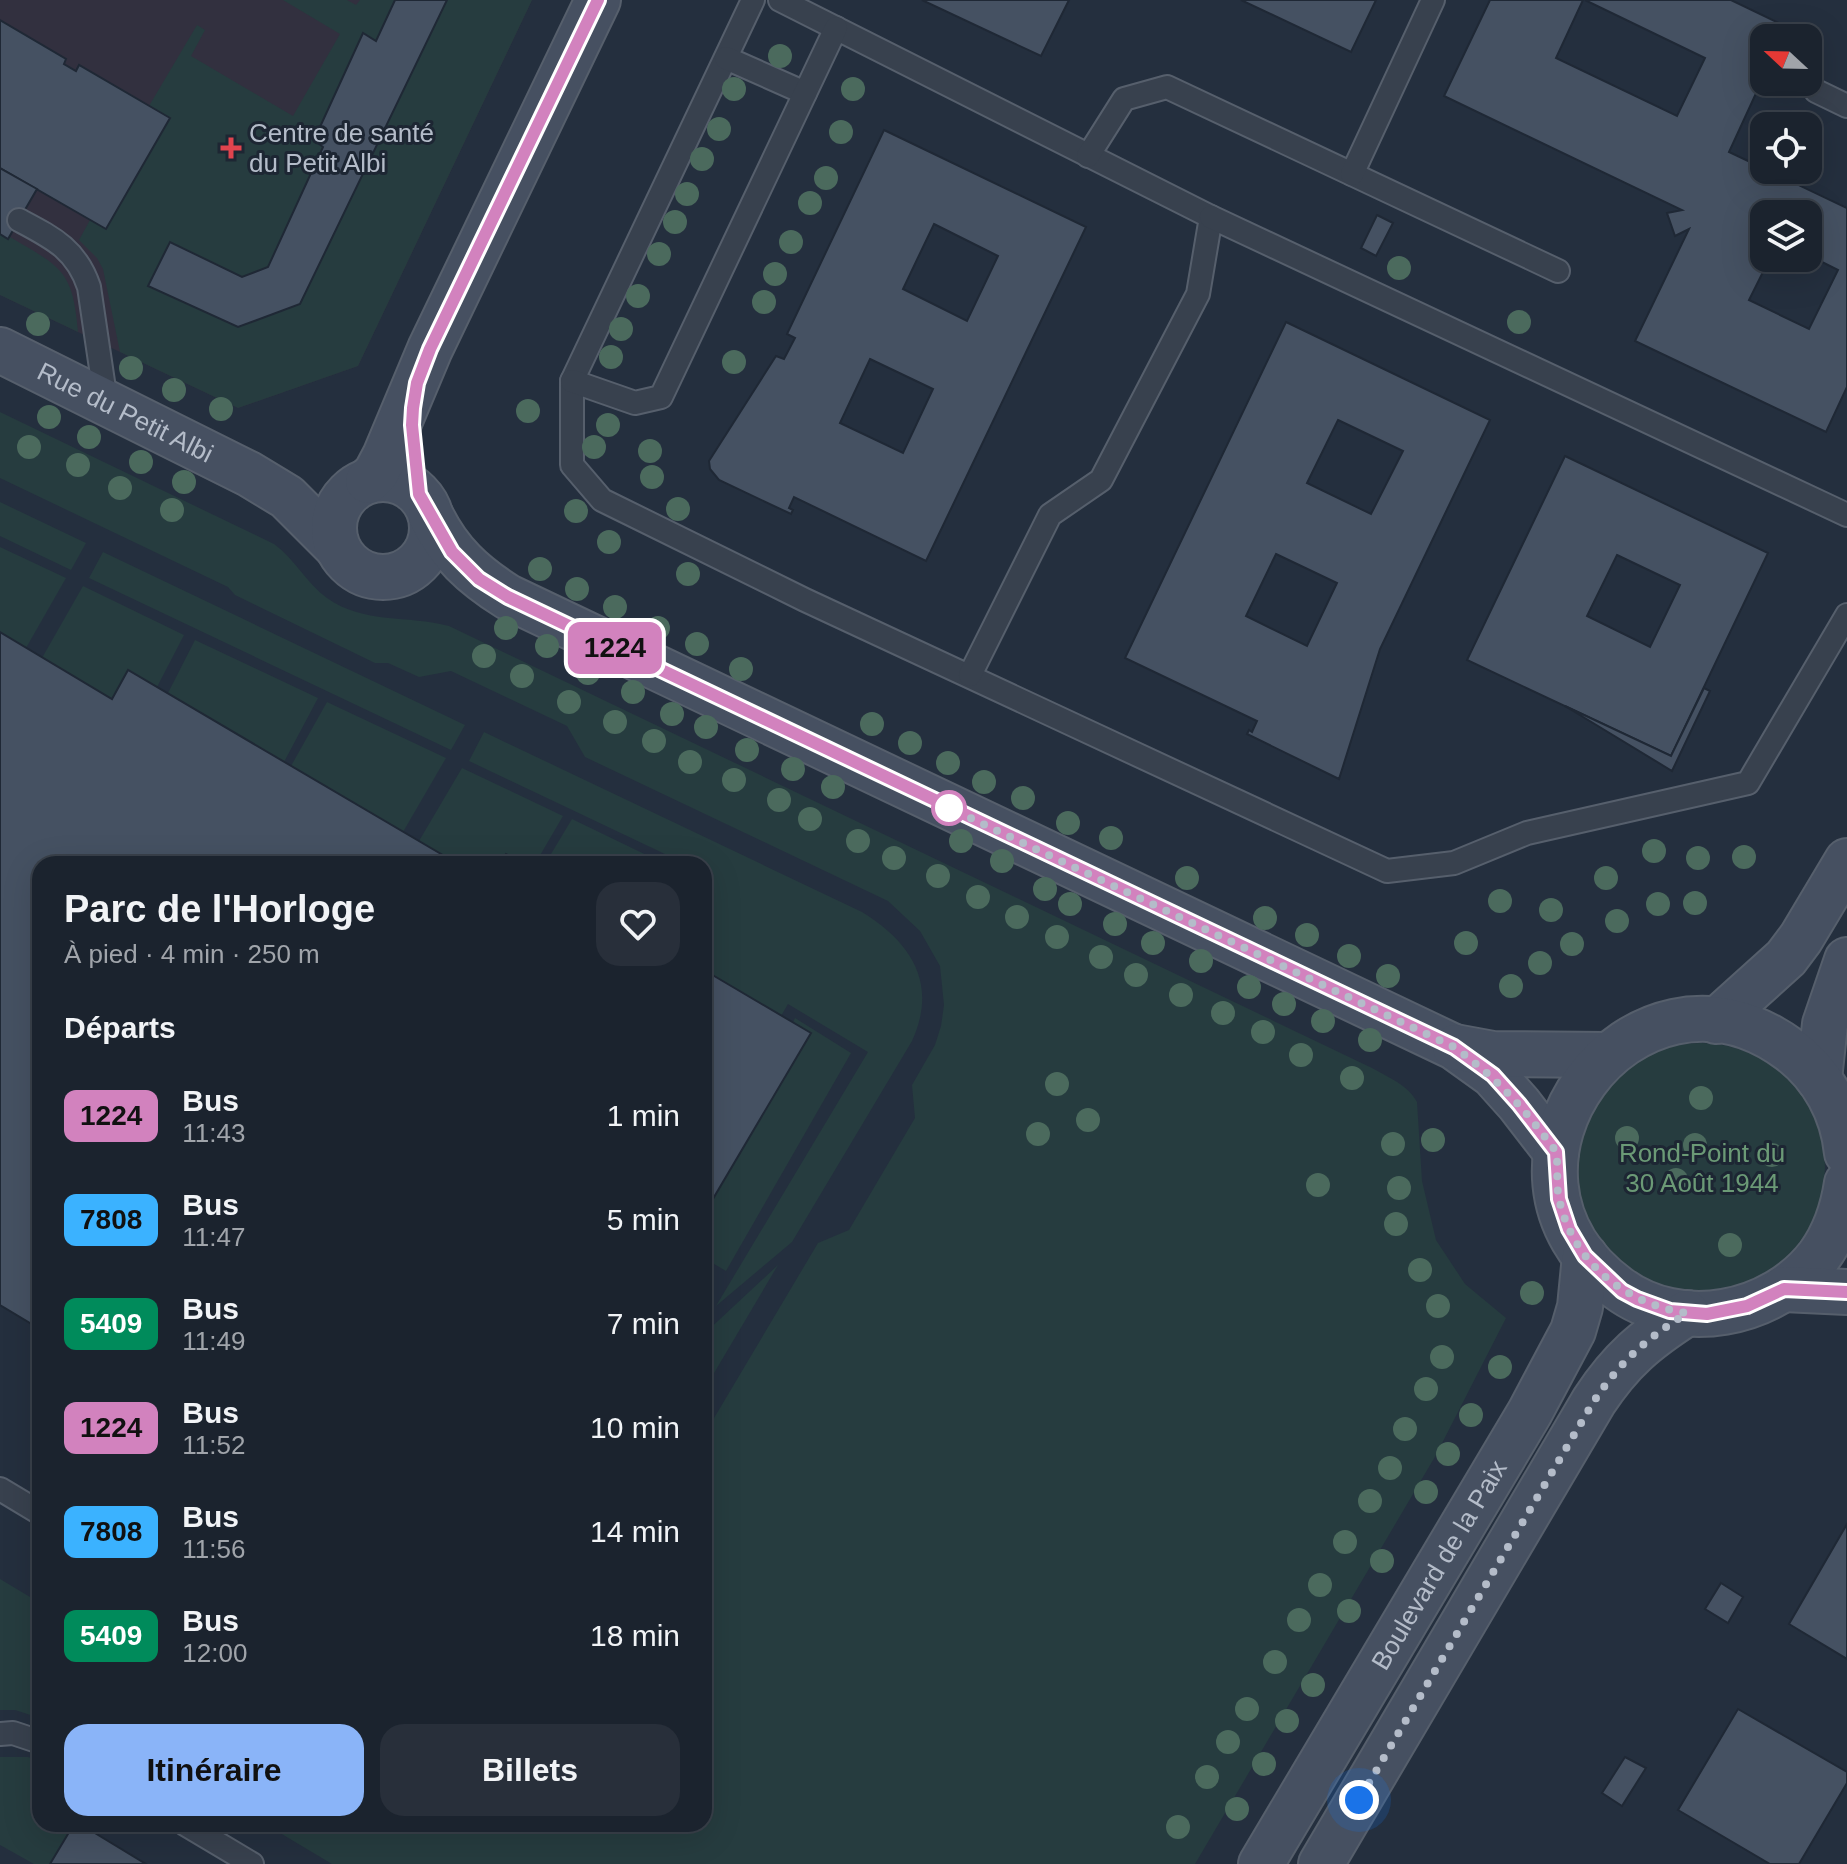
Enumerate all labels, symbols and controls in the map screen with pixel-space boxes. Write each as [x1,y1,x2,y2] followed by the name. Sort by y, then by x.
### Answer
[1750,24,1822,96] north arrow
[1750,24,1822,272] map controls
[1750,112,1822,184] button: locate
[249,118,434,178] place label: Centre de santé du Petit Albi
[220,137,242,159] marker: Centre de santé du Petit Albi
[1750,200,1822,272] button: layers
[33,356,218,469] street label: Rue du Petit Albi
[559,622,671,674] line badge: 1224
[584,632,646,663] text: 1224
[932,791,966,825] unlabelled marker
[596,882,680,966] button: heart
[64,888,375,930] text: Parc de l'Horloge
[64,939,320,969] text: À pied · 4 min · 250 m
[64,1011,176,1044] text: Départs
[182,1084,239,1117] text: Bus
[607,1099,680,1132] text: 1 min
[80,1100,142,1131] text: 1224
[182,1118,245,1148] text: 11:43
[1619,1138,1785,1198] park label: Rond-Point du 30 Août 1944
[182,1188,239,1221] text: Bus
[607,1203,680,1236] text: 5 min
[80,1204,142,1235] text: 7808
[182,1222,245,1252] text: 11:47
[182,1292,239,1325] text: Bus
[607,1307,680,1340] text: 7 min
[80,1308,142,1339] text: 5409
[182,1326,245,1356] text: 11:49
[182,1396,239,1429] text: Bus
[590,1411,680,1444] text: 10 min
[80,1412,142,1443] text: 1224
[182,1430,245,1460] text: 11:52
[1365,1455,1513,1675] street label: Boulevard de la Paix
[182,1500,239,1533] text: Bus
[590,1515,680,1548] text: 14 min
[80,1516,142,1547] text: 7808
[182,1534,245,1564] text: 11:56
[182,1604,239,1637] text: Bus
[590,1619,680,1652] text: 18 min
[80,1620,142,1651] text: 5409
[182,1638,247,1668] text: 12:00
[64,1724,364,1816] button: Itinéraire
[380,1724,680,1816] button: Billets
[1339,1780,1379,1820] your location

